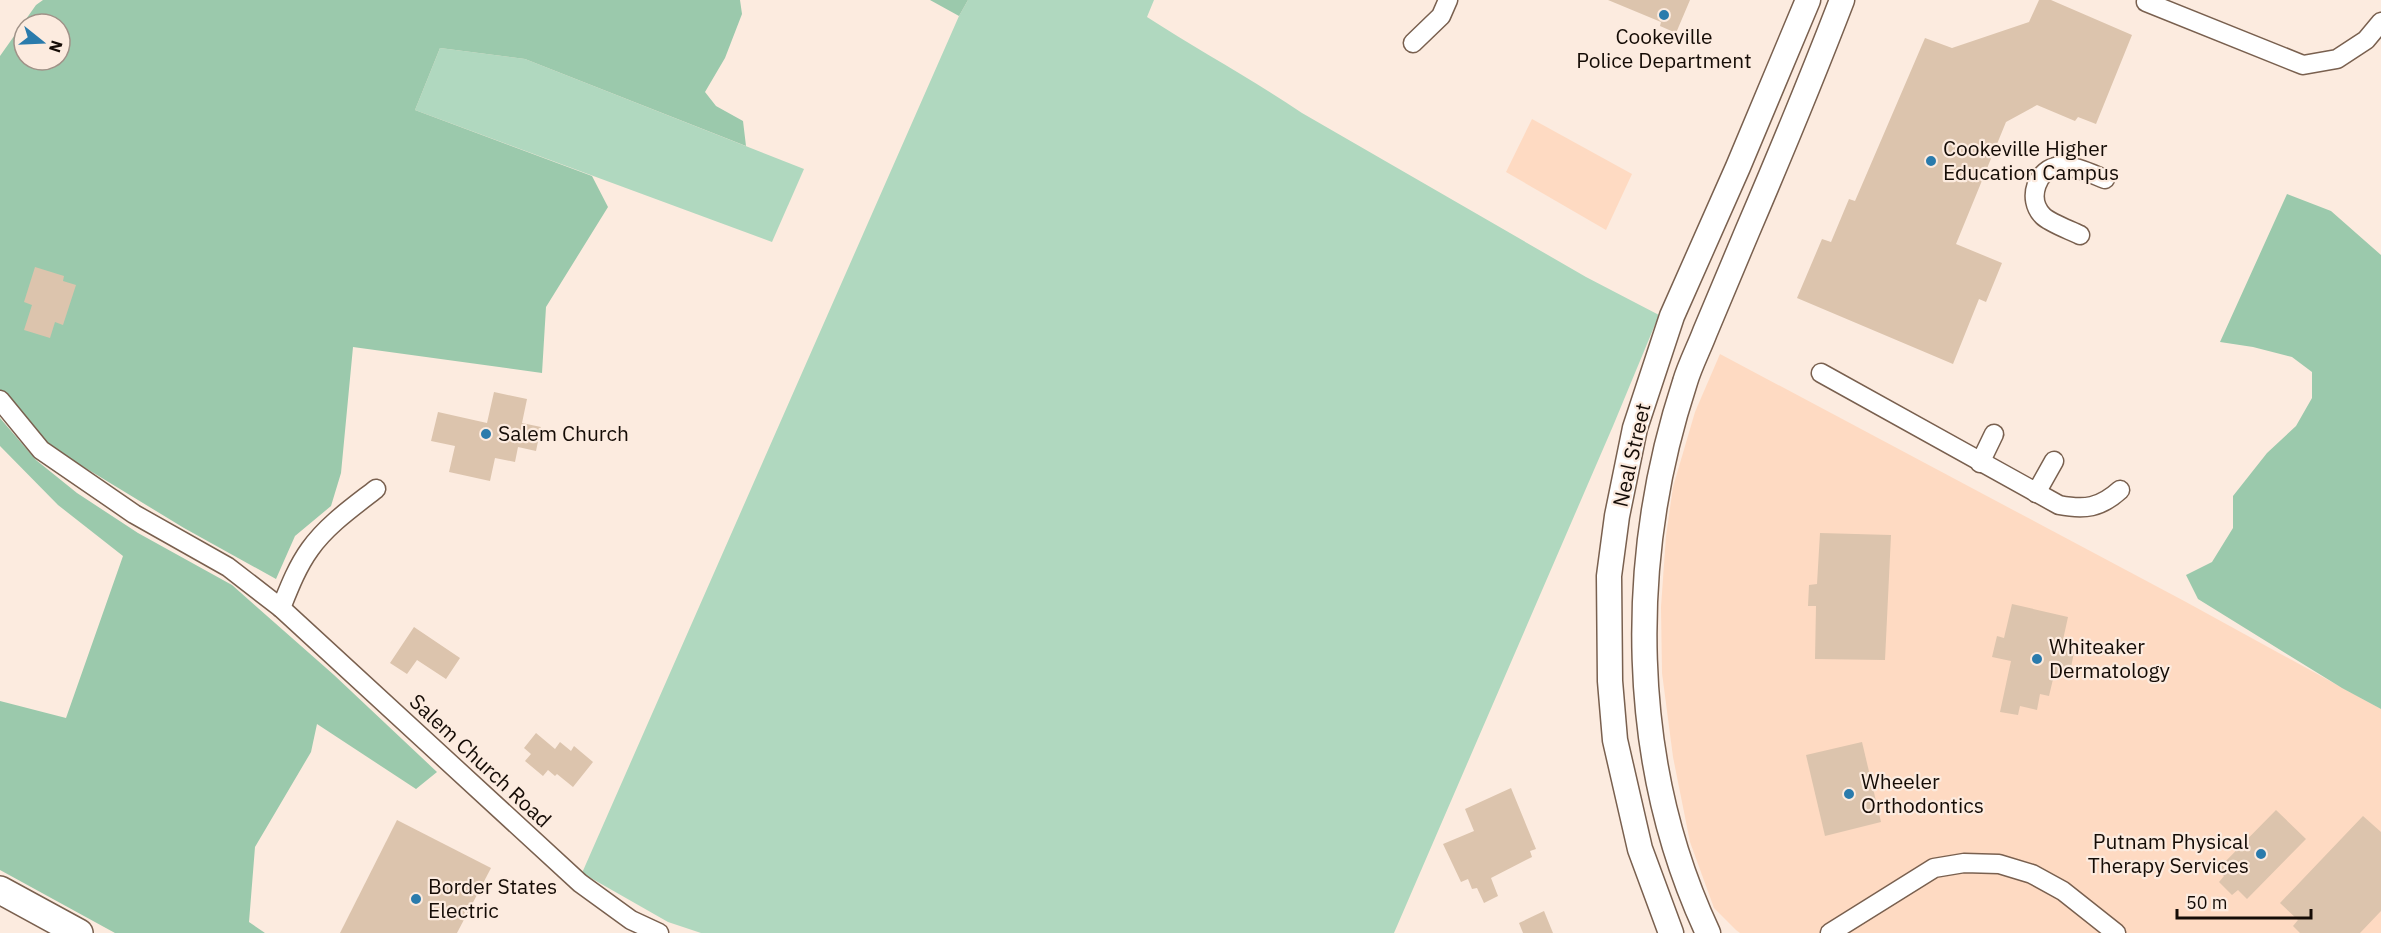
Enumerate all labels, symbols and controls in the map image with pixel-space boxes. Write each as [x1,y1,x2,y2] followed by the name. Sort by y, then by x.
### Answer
[1657,8,1671,22] marker: Cookeville Police Department
[12,12,72,72] north arrow
[1576,22,1752,74] place label: Cookeville Police Department
[45,38,68,55] text: N
[1943,134,2119,186] place label: Cookeville Higher Education Campus
[1924,154,1938,168] marker: Cookeville Higher Education Campus
[1605,400,1657,510] street label: Neal Street
[498,419,629,447] place label: Salem Church
[479,427,493,441] marker: Salem Church
[2049,632,2171,684] place label: Whiteaker Dermatology
[2030,652,2044,666] marker: Whiteaker Dermatology
[404,687,558,833] street label: Salem Church Road
[1861,767,1984,819] place label: Wheeler Orthodontics
[1842,787,1856,801] marker: Wheeler Orthodontics
[2088,827,2249,879] place label: Putnam Physical Therapy Services
[2254,847,2268,861] marker: Putnam Physical Therapy Services
[428,872,557,924] place label: Border States Electric
[2177,882,2310,920] scale bar
[2186,891,2228,914] text: 50 m
[409,892,423,906] marker: Border States Electric

